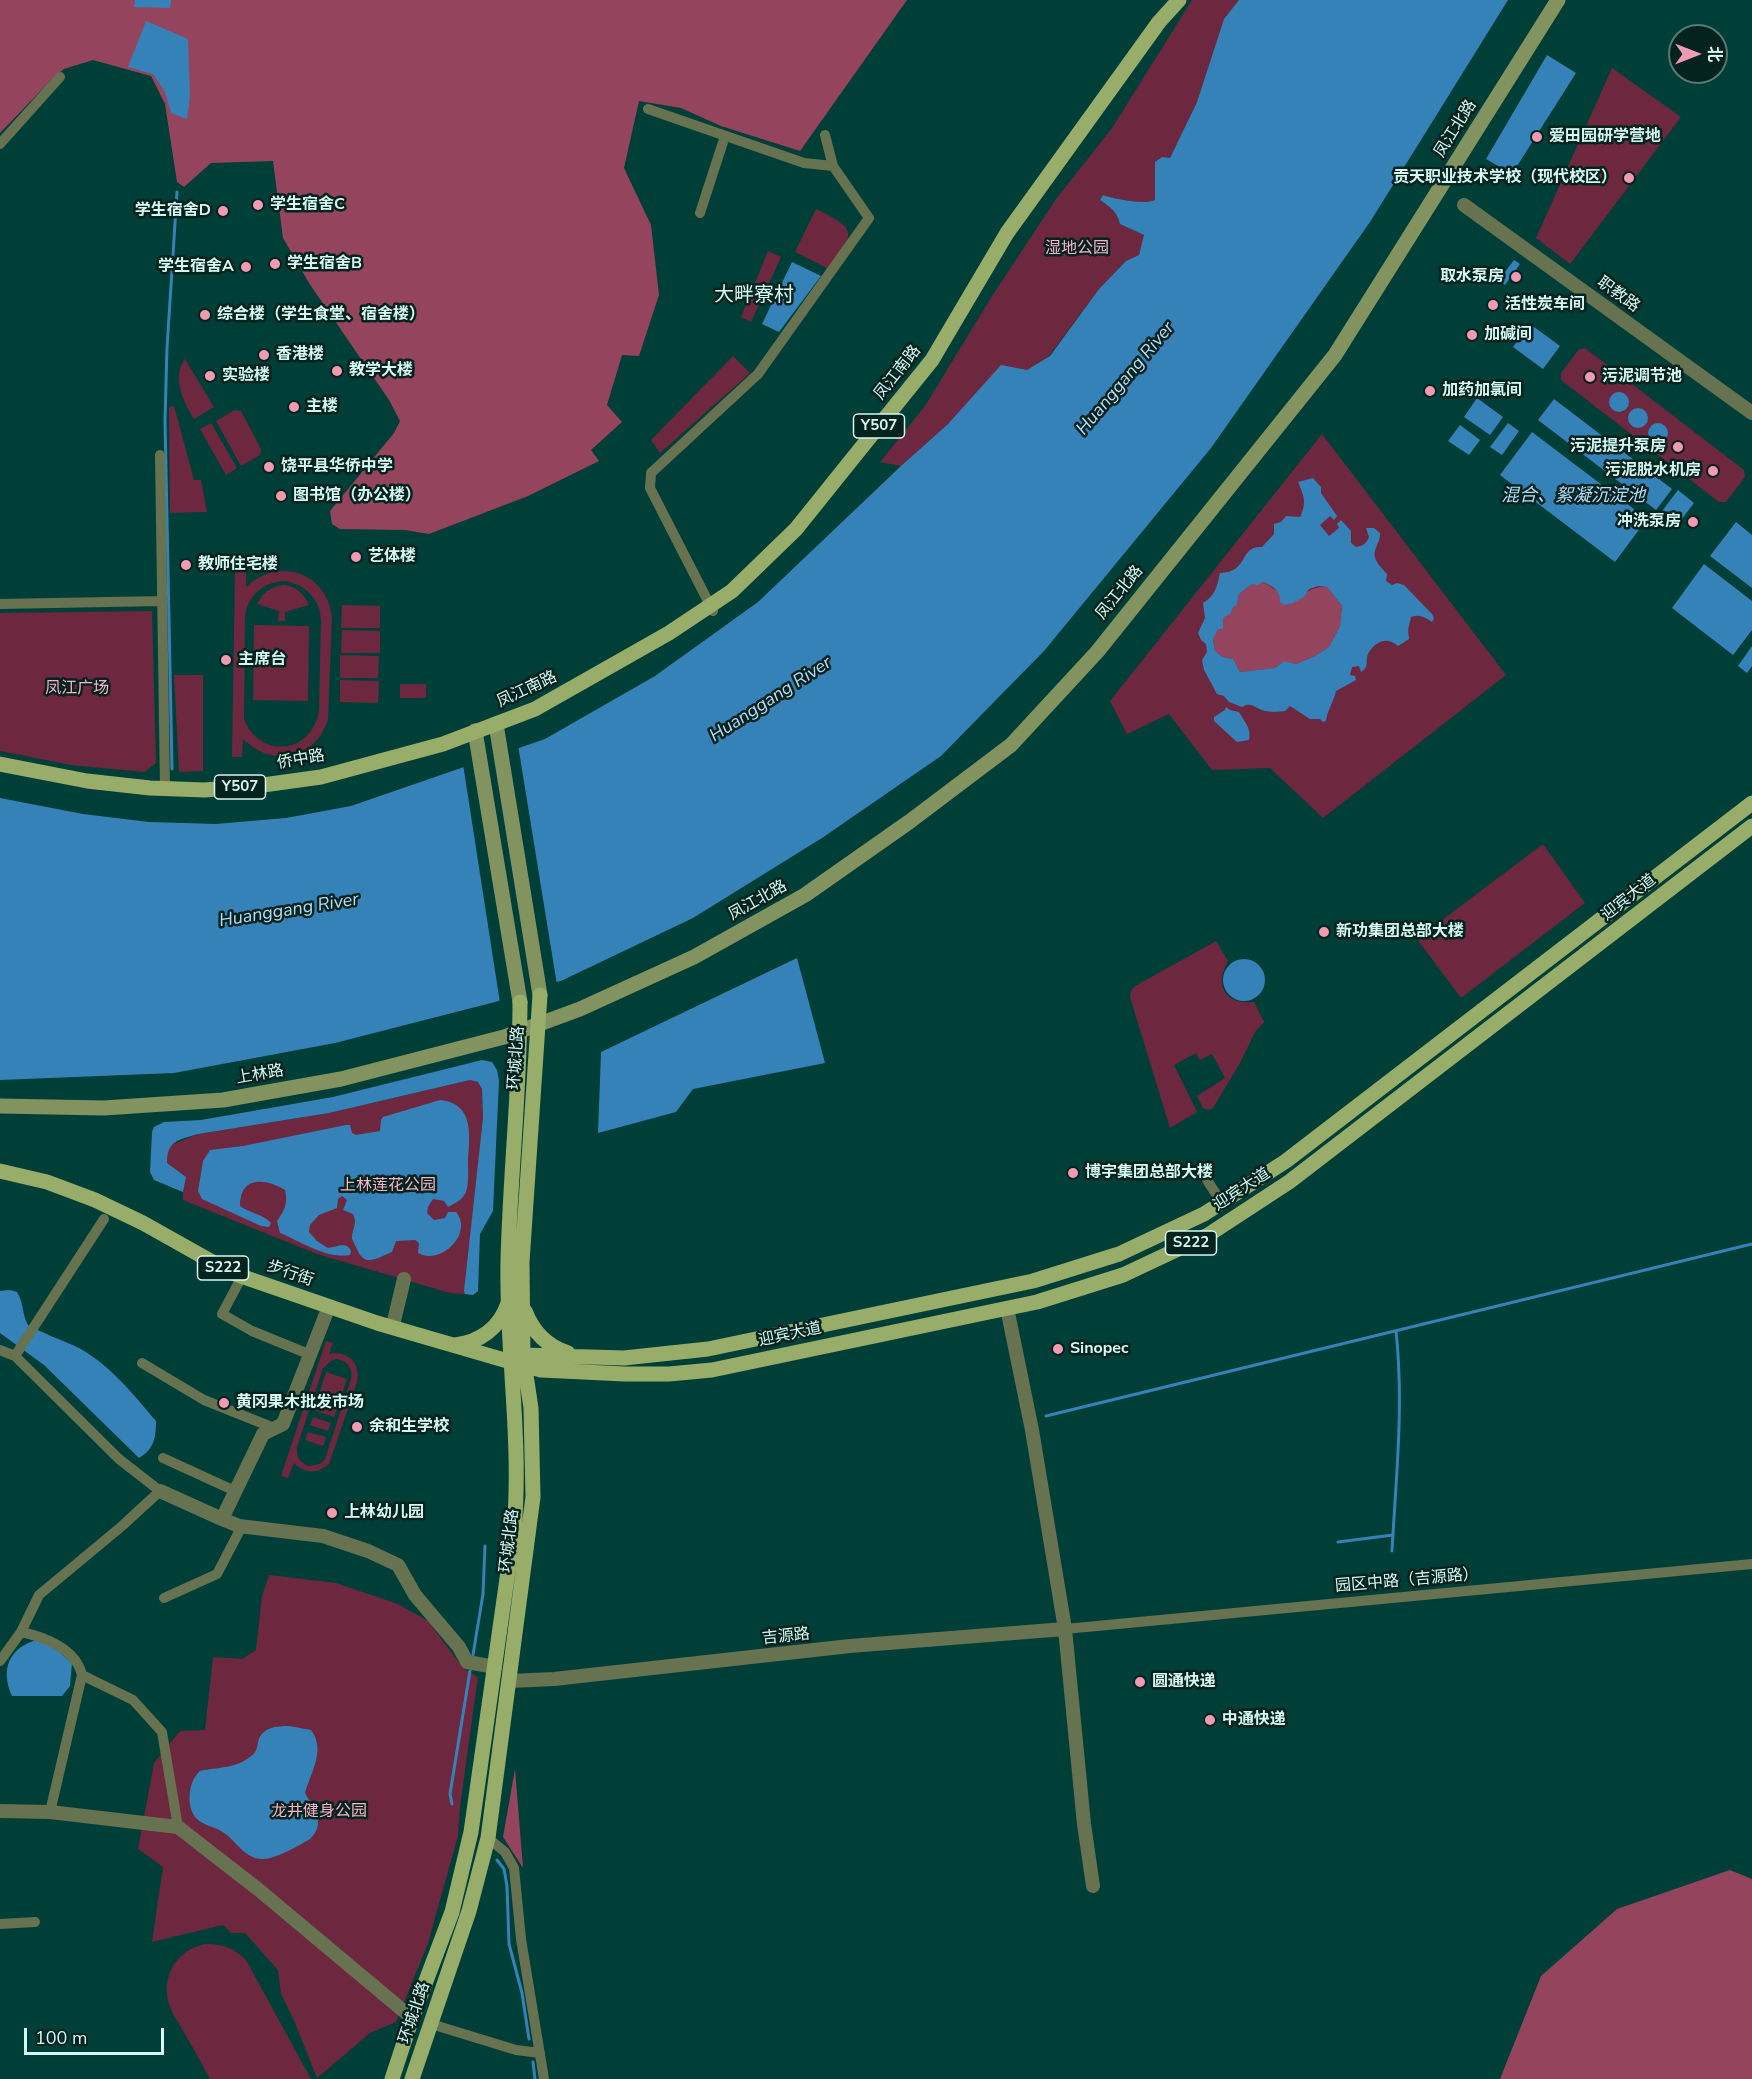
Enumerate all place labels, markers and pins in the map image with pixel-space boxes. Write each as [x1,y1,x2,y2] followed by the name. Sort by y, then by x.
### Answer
[1549,127,1661,147] place label: 爱田园研学营地
[1530,130,1544,144] marker: 爱田园研学营地
[1393,168,1617,188] place label: 贡天职业技术学校（现代校区）
[1622,171,1636,185] marker: 贡天职业技术学校（现代校区）
[270,195,345,215] place label: 学生宿舍C
[251,198,265,212] marker: 学生宿舍C
[135,201,211,221] place label: 学生宿舍D
[216,204,230,218] marker: 学生宿舍D
[287,254,362,274] place label: 学生宿舍B
[158,257,234,277] place label: 学生宿舍A
[268,257,282,271] marker: 学生宿舍B
[239,260,253,274] marker: 学生宿舍A
[1440,267,1504,287] place label: 取水泵房
[1509,270,1523,284] marker: 取水泵房
[1505,295,1585,315] place label: 活性炭车间
[1486,298,1500,312] marker: 活性炭车间
[217,305,425,325] place label: 综合楼（学生食堂、宿舍楼）
[198,308,212,322] marker: 综合楼（学生食堂、宿舍楼）
[1484,325,1532,345] place label: 加碱间
[1465,328,1479,342] marker: 加碱间
[276,345,324,365] place label: 香港楼
[257,348,271,362] marker: 香港楼
[349,361,413,381] place label: 教学大楼
[330,364,344,378] marker: 教学大楼
[222,366,270,386] place label: 实验楼
[1602,367,1682,387] place label: 污泥调节池
[203,369,217,383] marker: 实验楼
[1583,370,1597,384] marker: 污泥调节池
[1442,381,1522,401] place label: 加药加氯间
[1423,384,1437,398] marker: 加药加氯间
[306,397,338,417] place label: 主楼
[287,400,301,414] marker: 主楼
[1570,437,1666,457] place label: 污泥提升泵房
[1671,440,1685,454] marker: 污泥提升泵房
[281,457,393,477] place label: 饶平县华侨中学
[262,460,276,474] marker: 饶平县华侨中学
[1605,461,1701,481] place label: 污泥脱水机房
[1706,464,1720,478] marker: 污泥脱水机房
[293,486,421,506] place label: 图书馆（办公楼）
[274,489,288,503] marker: 图书馆（办公楼）
[1617,512,1681,532] place label: 冲洗泵房
[1686,515,1700,529] marker: 冲洗泵房
[368,547,416,567] place label: 艺体楼
[349,550,363,564] marker: 艺体楼
[198,555,278,575] place label: 教师住宅楼
[179,558,193,572] marker: 教师住宅楼
[238,650,286,670] place label: 主席台
[219,653,233,667] marker: 主席台
[1336,922,1464,942] place label: 新功集团总部大楼
[1317,925,1331,939] marker: 新功集团总部大楼
[1085,1163,1213,1183] place label: 博宇集团总部大楼
[1066,1166,1080,1180] marker: 博宇集团总部大楼
[1070,1339,1129,1359] place label: Sinopec
[1051,1342,1065,1356] marker: Sinopec
[236,1393,364,1413] place label: 黄冈果木批发市场
[217,1396,231,1410] marker: 黄冈果木批发市场
[369,1417,449,1437] place label: 余和生学校
[350,1420,364,1434] marker: 余和生学校
[344,1503,424,1523] place label: 上林幼儿园
[325,1506,339,1520] marker: 上林幼儿园
[1152,1672,1216,1692] place label: 圆通快递
[1133,1675,1147,1689] marker: 圆通快递
[1222,1710,1286,1730] place label: 中通快递
[1203,1713,1217,1727] marker: 中通快递

